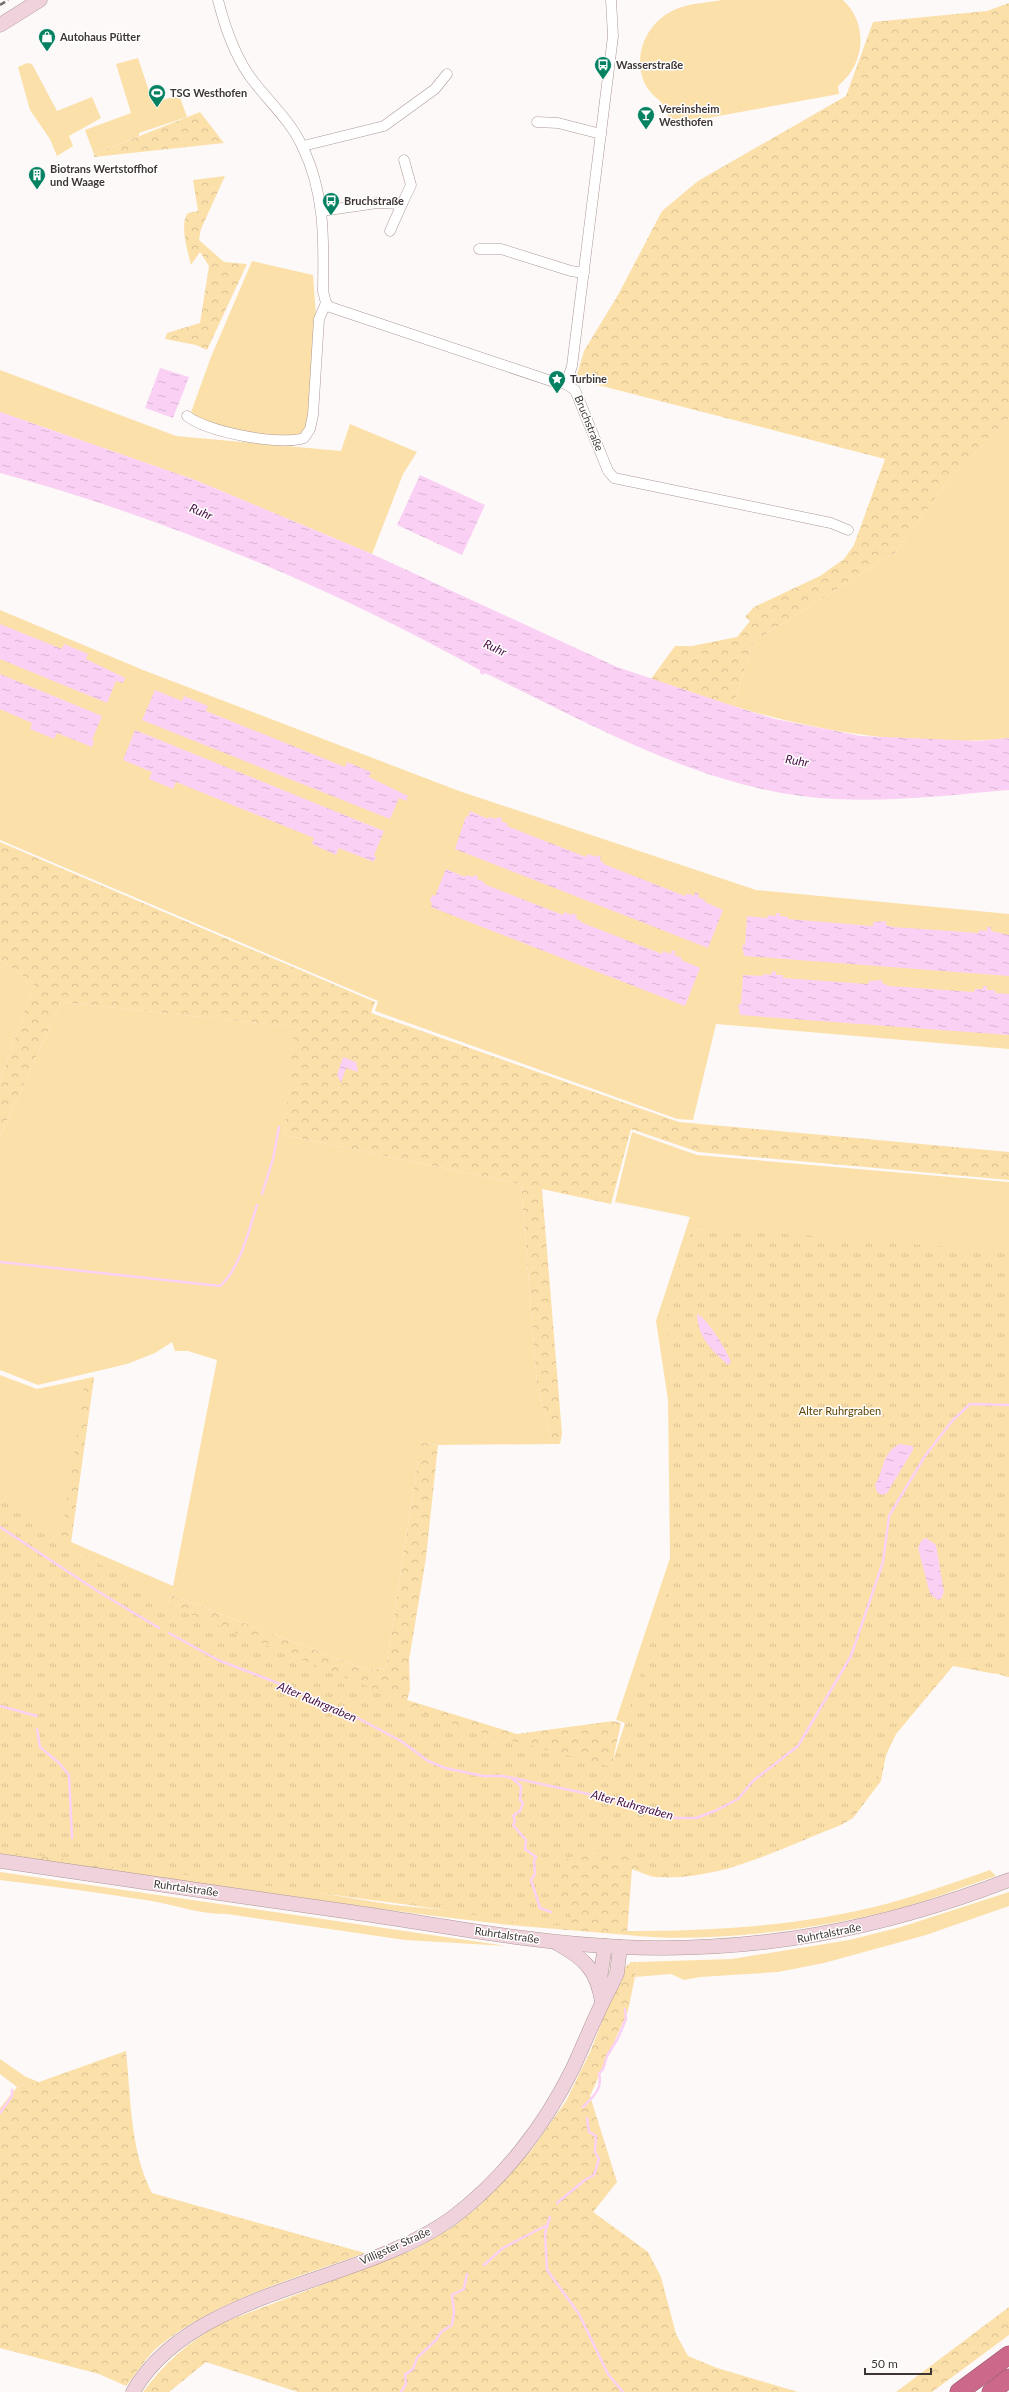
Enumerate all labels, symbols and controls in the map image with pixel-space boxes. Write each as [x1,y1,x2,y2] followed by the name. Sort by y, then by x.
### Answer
[37,27,57,52] shop icon: Autohaus Pütter
[59,30,141,43] place label: Autohaus Pütter
[593,55,613,80] bus stop icon: Wasserstraße
[616,58,683,71] place label: Wasserstraße
[147,83,167,108] sports icon: TSG Westhofen
[170,86,247,99] place label: TSG Westhofen
[658,102,719,128] place label: Vereinsheim Westhofen
[636,105,656,130] bar icon: Vereinsheim Westhofen
[50,162,157,188] place label: Biotrans Wertstoffhof und Waage
[27,165,47,190] building icon: Biotrans Wertstoffhof und Waage
[321,191,341,216] bus stop icon: Bruchstraße
[344,194,404,207] place label: Bruchstraße
[547,369,567,394] place icon: Turbine
[570,372,607,385] place label: Turbine
[572,393,607,453] street label: Bruchstraße
[187,500,216,523] water label: Ruhr
[481,636,510,660] water label: Ruhr
[784,751,811,770] water label: Ruhr
[799,1404,881,1417] park label: Alter Ruhrgraben
[274,1678,359,1725] water label: Alter Ruhrgraben
[588,1786,675,1823] water label: Alter Ruhrgraben
[153,1877,219,1899] street label: Ruhrtalstraße
[796,1920,862,1945] street label: Ruhrtalstraße
[474,1924,540,1946] street label: Ruhrtalstraße
[357,2224,432,2267] street label: Villigster Straße
[865,2350,931,2376] scale bar
[871,2356,898,2371] text: 50 m

